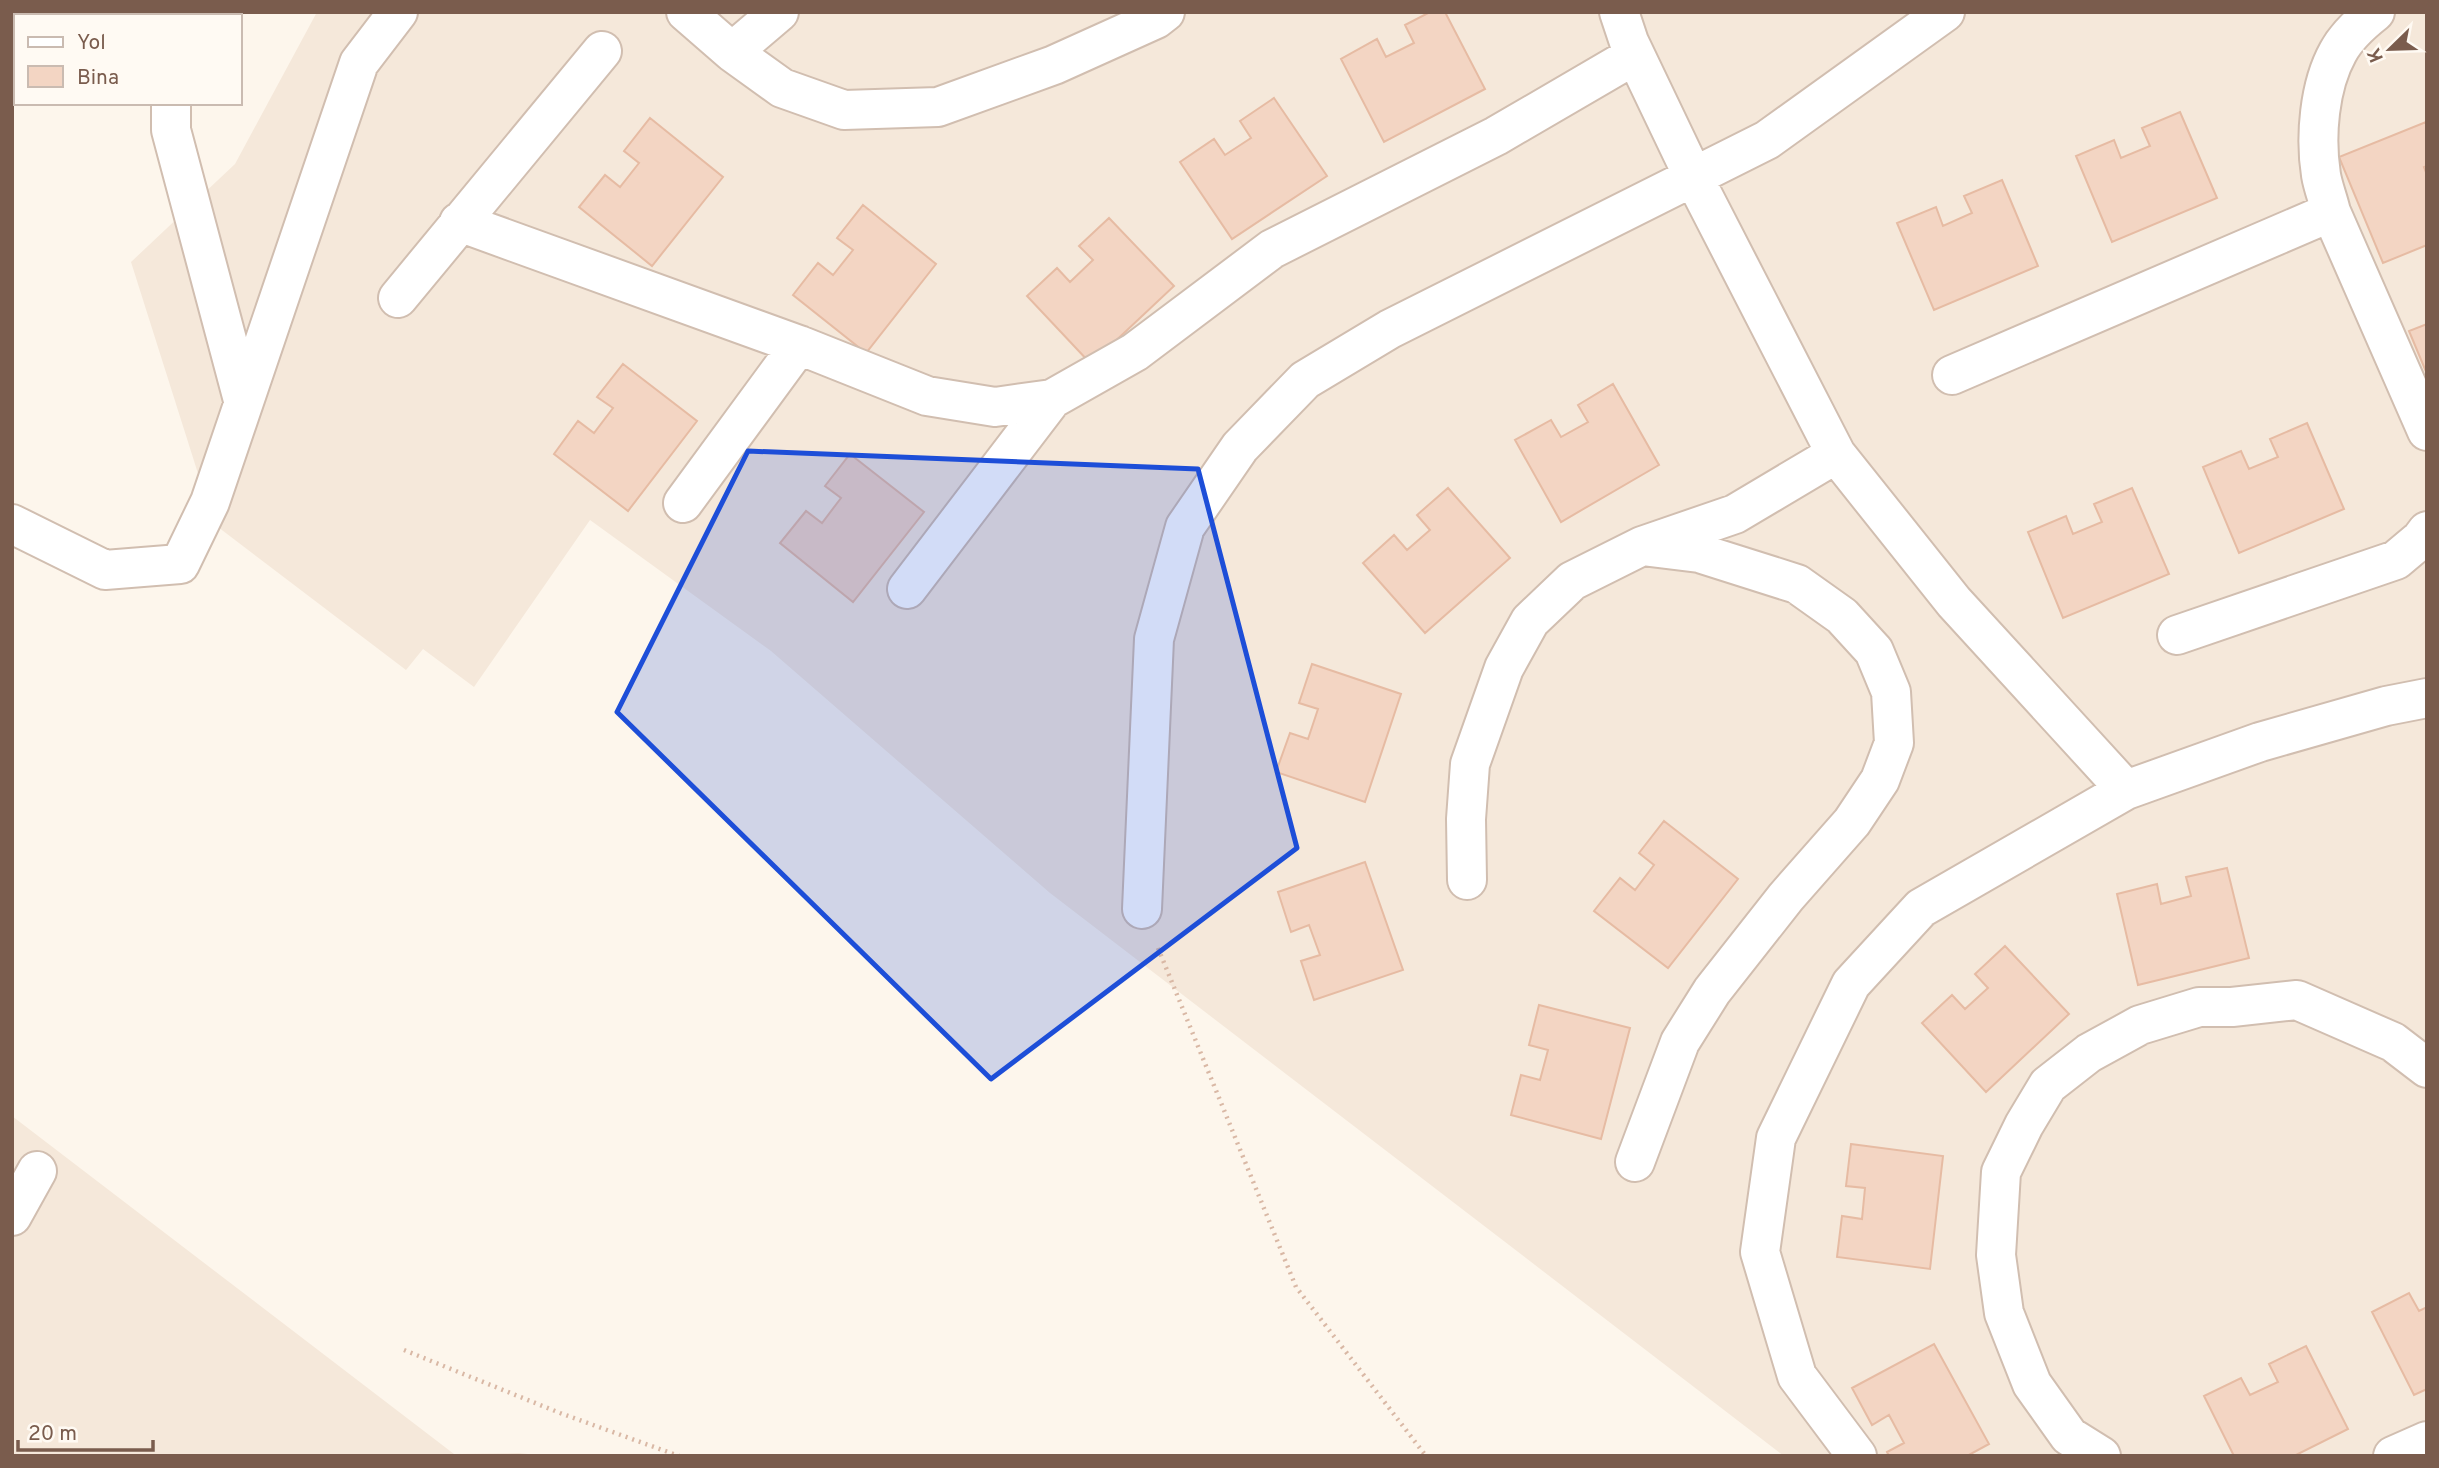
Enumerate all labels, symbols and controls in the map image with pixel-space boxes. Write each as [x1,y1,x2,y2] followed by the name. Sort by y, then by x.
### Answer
[14,14,242,105] legend
[2355,14,2425,84] north arrow
[77,30,106,57] text: Yol
[2363,44,2390,66] text: K
[77,65,119,92] text: Bina
[18,1408,152,1452] scale bar
[28,1421,77,1448] text: 20 m

